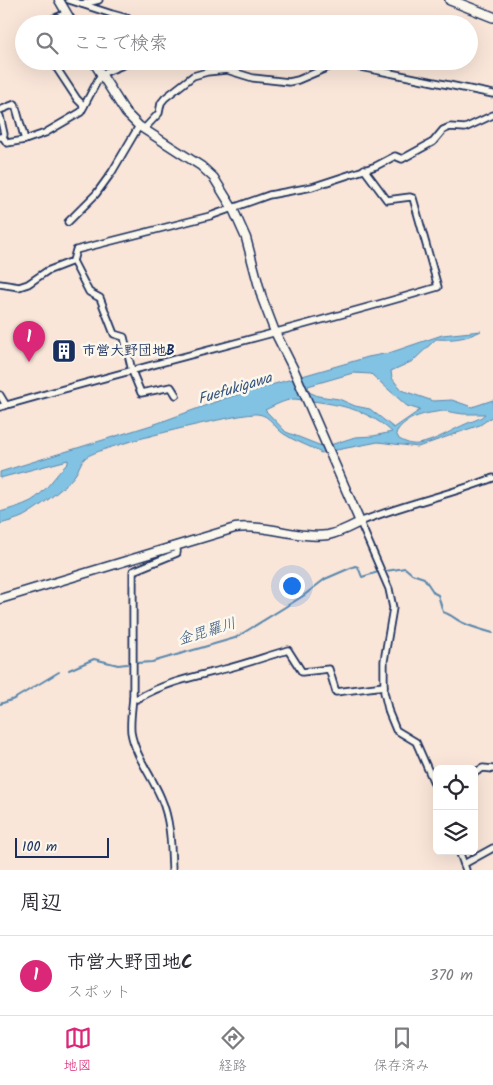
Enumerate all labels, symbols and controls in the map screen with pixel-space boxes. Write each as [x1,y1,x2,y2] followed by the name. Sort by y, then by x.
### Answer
[15,15,478,70] search box
[33,29,61,57] icon: search
[73,29,168,59] text: ここで検索
[13,321,45,362] pin: 1
[51,338,77,364] building icon: 市営大野団地B
[82,340,175,362] place label: 市営大野団地B
[195,366,276,412] water label: Fuefukigawa
[279,573,305,599] your location
[175,612,239,652] water label: 金毘羅川
[433,765,478,855] map controls
[433,765,478,810] button: locate
[433,810,478,855] button: layers
[15,835,109,858] scale bar
[22,836,57,858] text: 100 m
[20,887,62,920] text: 周辺
[67,948,193,978] text: 市営大野団地C
[34,963,38,988] text: 1
[429,963,473,988] text: 370 m
[67,980,131,1005] text: スポット
[64,1024,92,1077] tab: 地図
[219,1024,247,1077] tab: 経路
[374,1024,430,1077] tab: 保存済み

